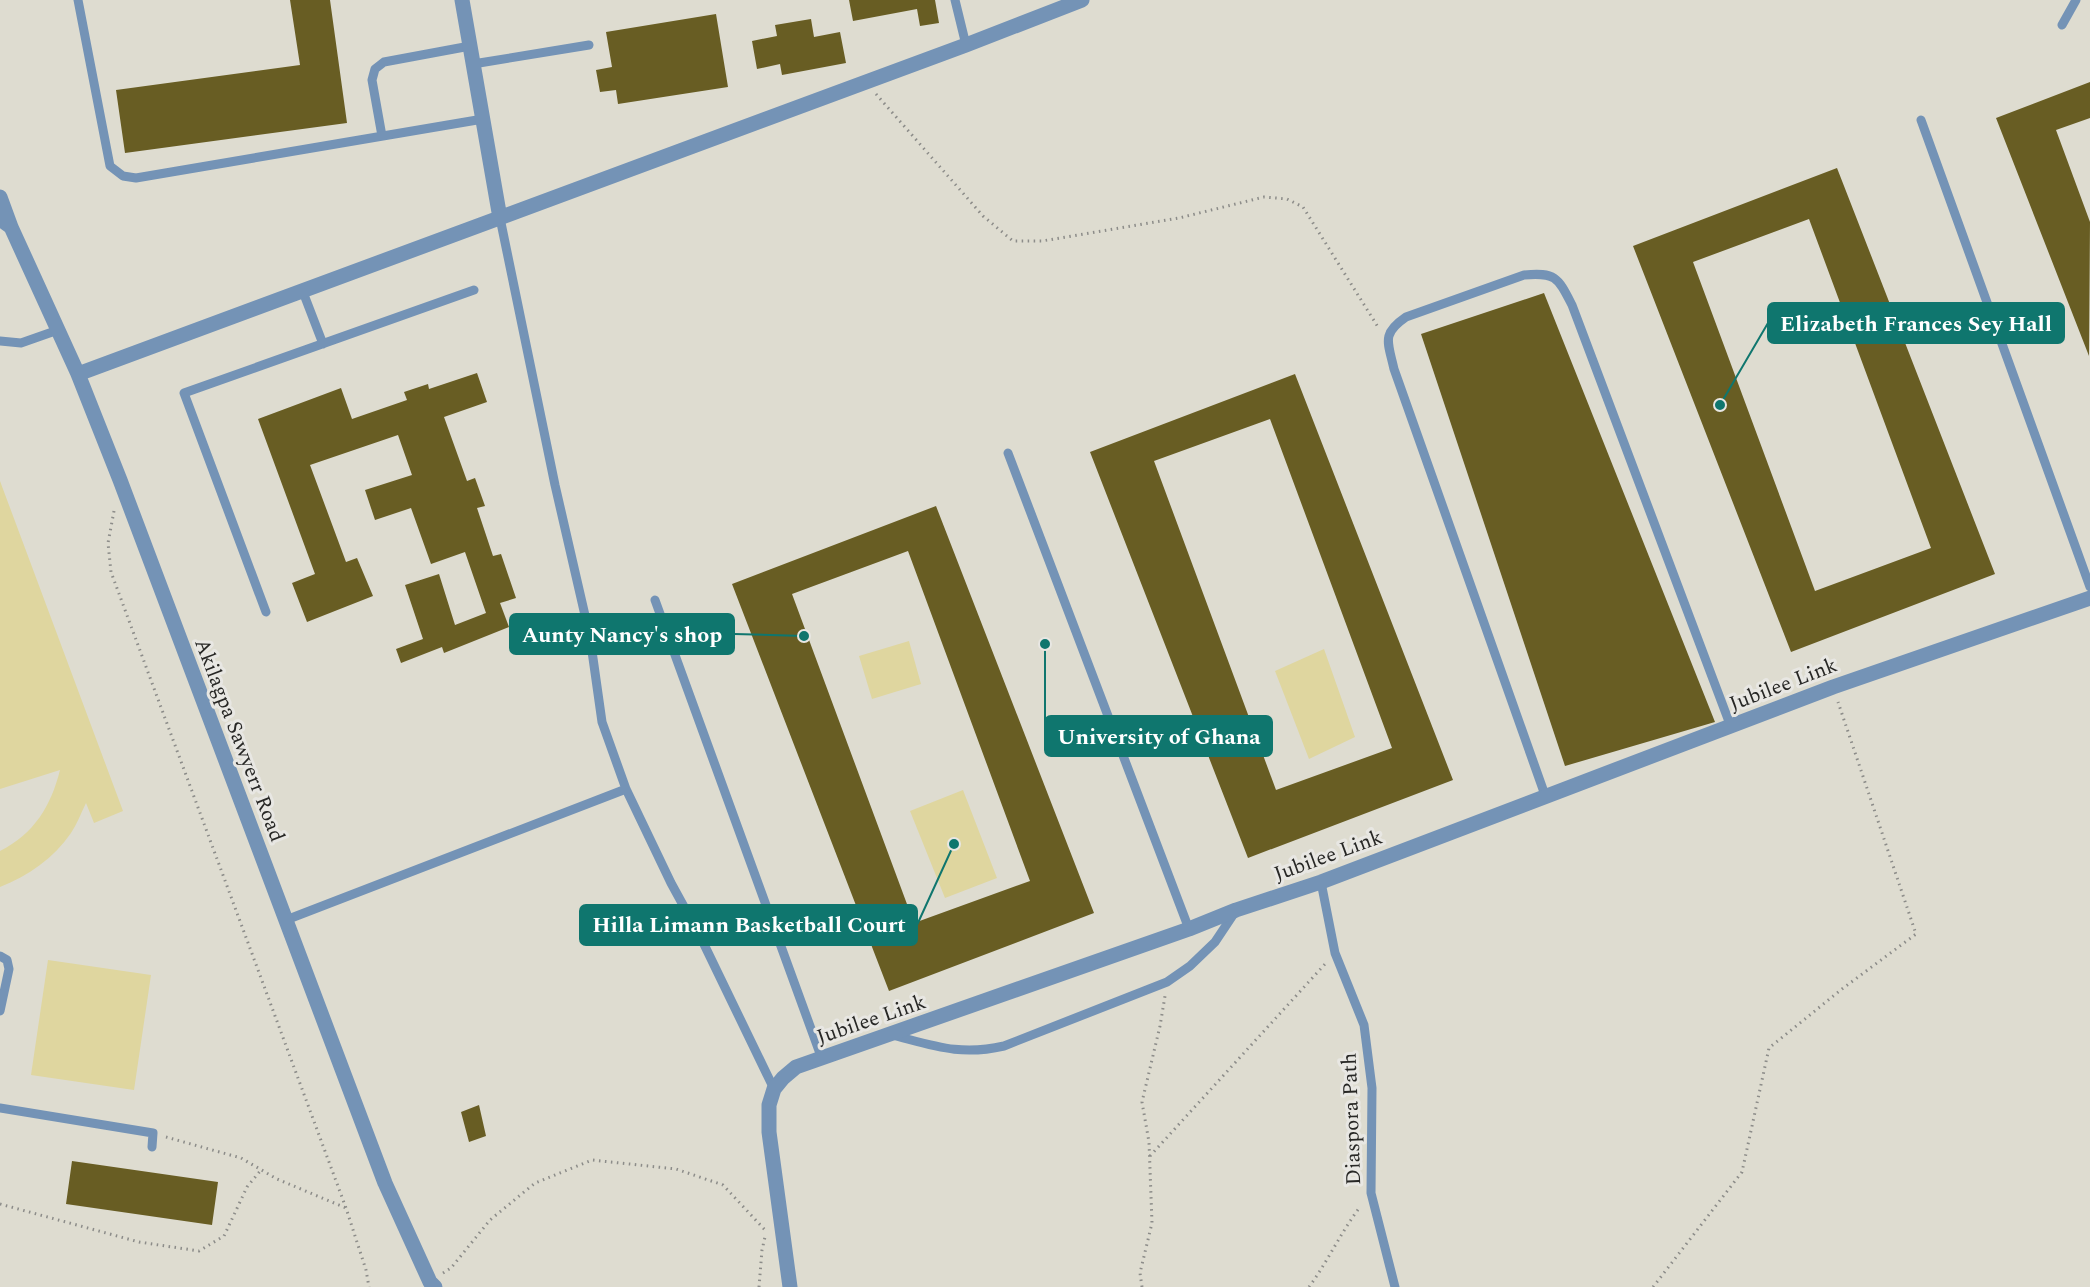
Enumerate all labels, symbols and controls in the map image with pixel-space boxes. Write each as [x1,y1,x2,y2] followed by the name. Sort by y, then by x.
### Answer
[1768,303,2064,343] callout: Elizabeth Frances Sey Hall
[1780,308,2052,341] text: Elizabeth Frances Sey Hall
[510,614,734,654] callout: Aunty Nancy's shop
[522,619,722,652] text: Aunty Nancy's shop
[185,634,293,847] street label: Akilagpa Sawyerr Road
[1725,650,1842,720] street label: Jubilee Link
[1045,716,1272,756] callout: University of Ghana
[1057,721,1261,754] text: University of Ghana
[1269,821,1387,890] street label: Jubilee Link
[580,905,917,945] callout: Hilla Limann Basketball Court
[592,909,906,942] text: Hilla Limann Basketball Court
[812,986,931,1054] street label: Jubilee Link
[1334,1052,1370,1186] street label: Diaspora Path

